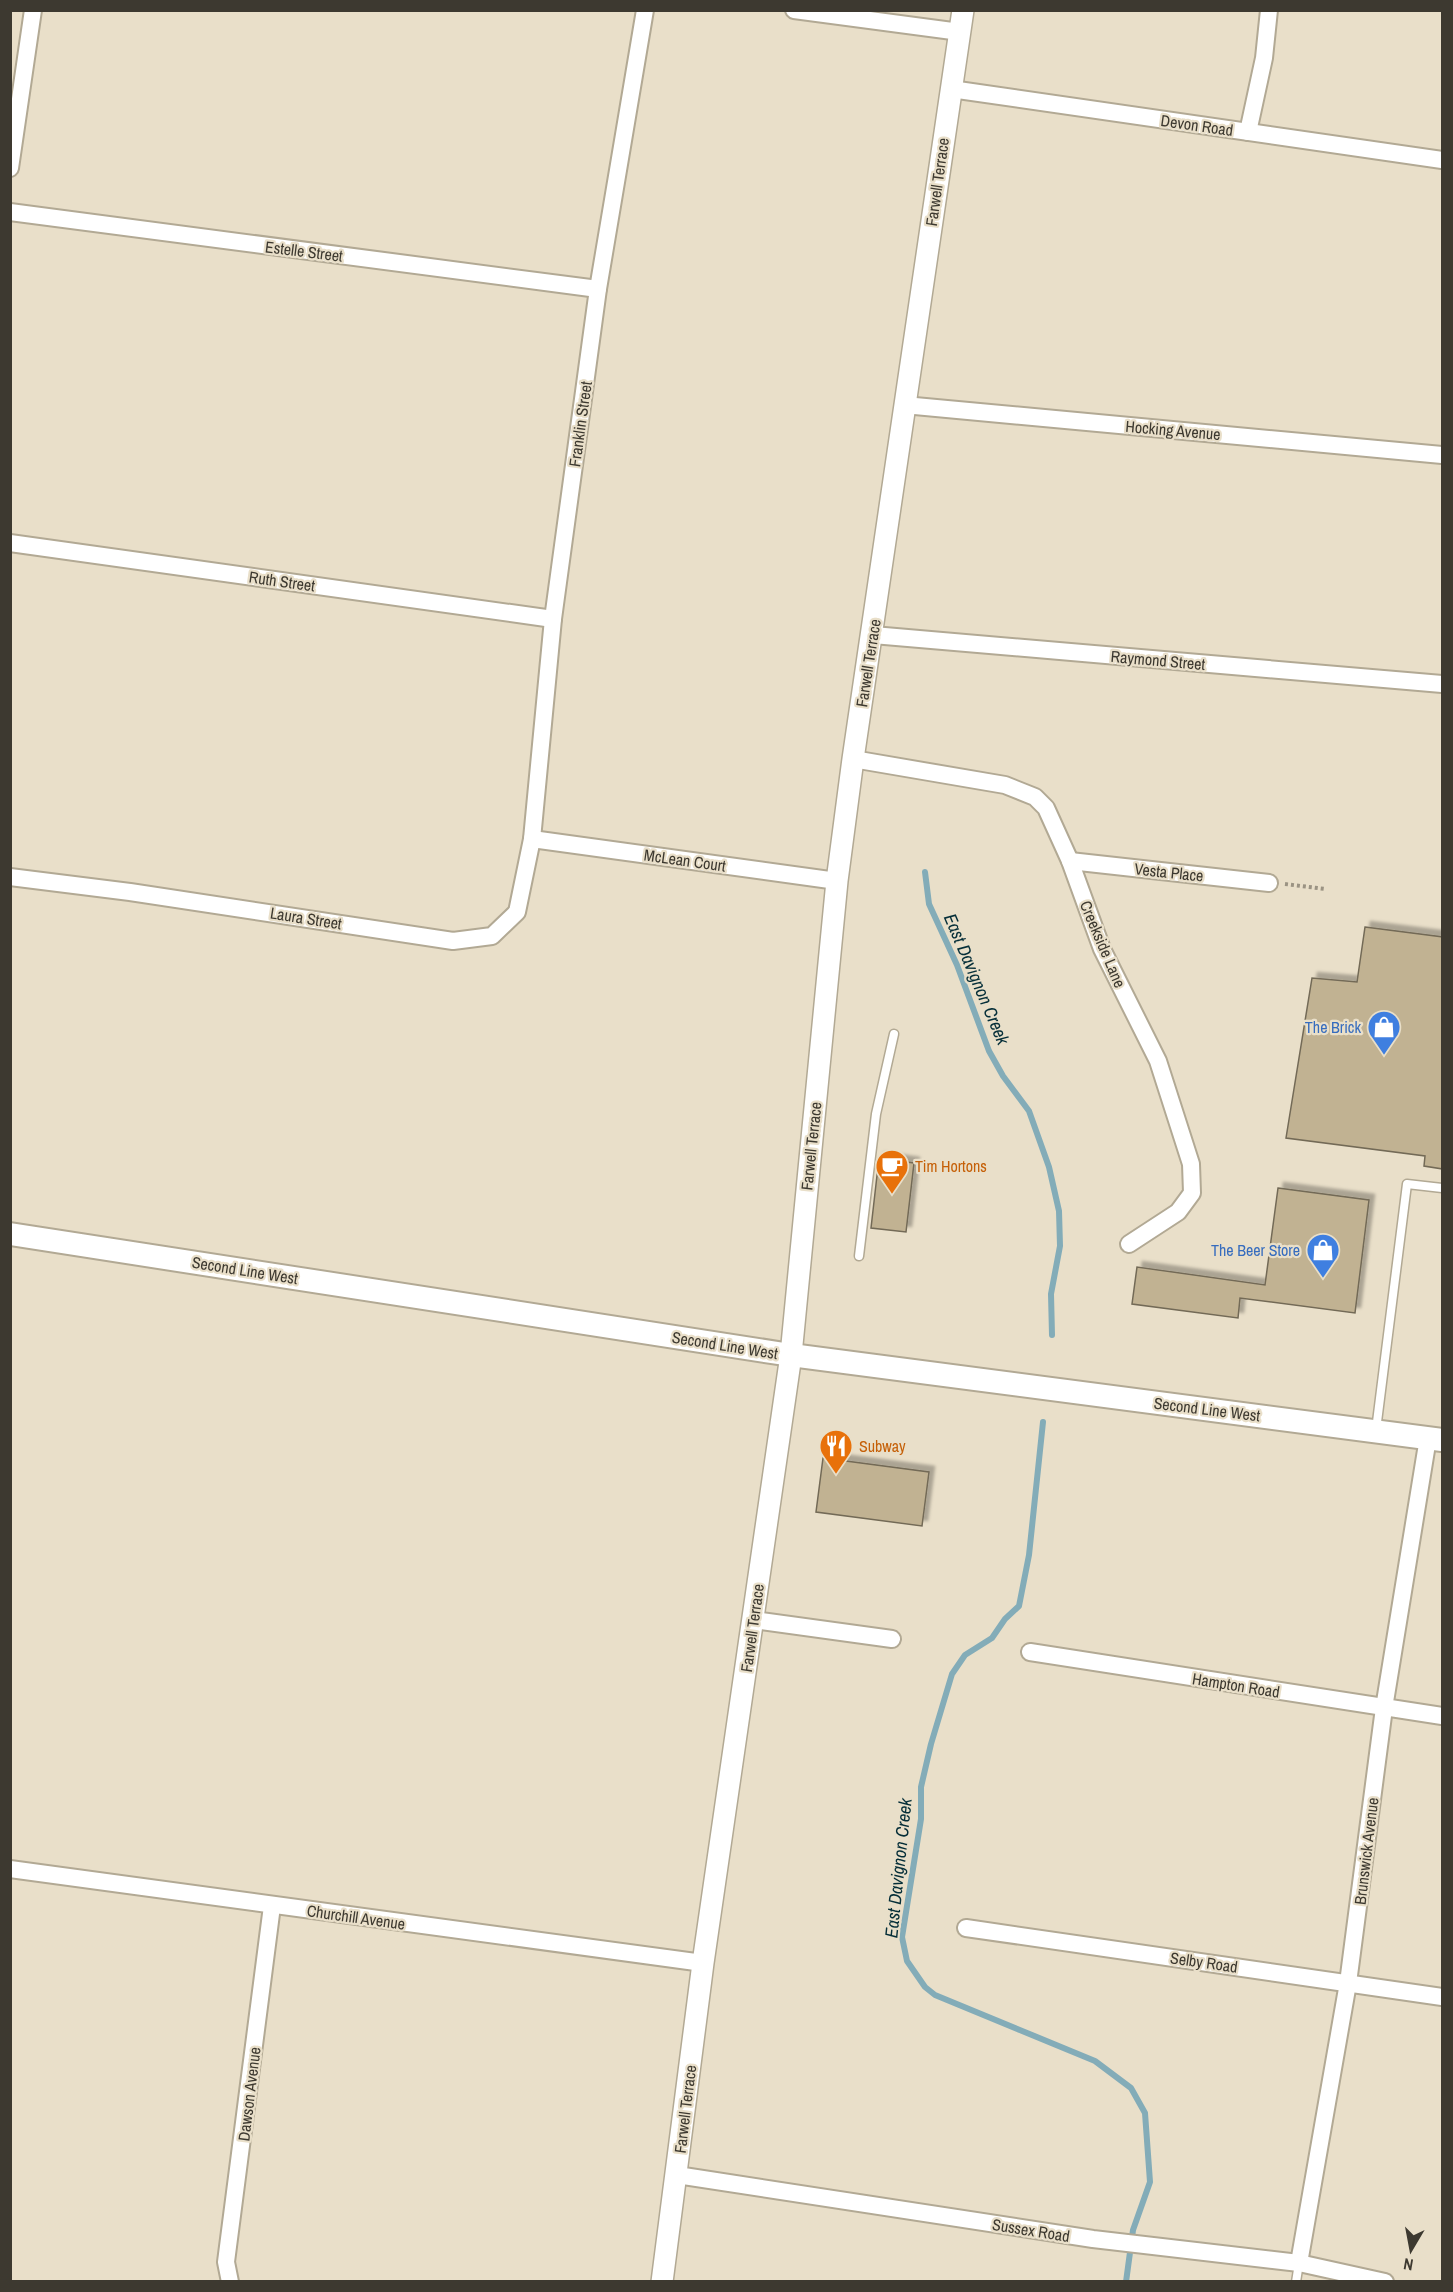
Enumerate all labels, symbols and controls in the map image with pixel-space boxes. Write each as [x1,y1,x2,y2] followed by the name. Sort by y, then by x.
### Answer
[1159,109,1235,141] street label: Devon Road
[920,136,954,228] street label: Farwell Terrace
[264,235,344,267] street label: Estelle Street
[563,380,597,468] street label: Franklin Street
[1125,415,1221,445] street label: Hocking Avenue
[248,565,317,597] street label: Ruth Street
[850,617,886,709] street label: Farwell Terrace
[1110,645,1207,675] street label: Raymond Street
[643,843,728,877] street label: McLean Court
[1133,857,1205,887] street label: Vesta Place
[1075,897,1131,991] street label: Creekside Lane
[269,901,344,935] street label: Laura Street
[938,910,1016,1049] water label: East Davignon Creek
[1366,1009,1402,1056] shop icon: The Brick
[1305,1016,1361,1038] place label: The Brick
[795,1101,827,1191] street label: Farwell Terrace
[874,1148,910,1195] cafe icon: Tim Hortons
[915,1155,987,1177] place label: Tim Hortons
[1305,1232,1341,1279] shop icon: The Beer Store
[1211,1239,1300,1261] place label: The Beer Store
[190,1251,300,1289] street label: Second Line West
[670,1326,780,1364] street label: Second Line West
[1153,1392,1262,1426] street label: Second Line West
[818,1428,854,1475] restaurant icon: Subway
[859,1435,906,1457] place label: Subway
[735,1582,769,1674] street label: Farwell Terrace
[1191,1667,1281,1703] street label: Hampton Road
[878,1796,918,1939] water label: East Davignon Creek
[1349,1796,1383,1906] street label: Brunswick Avenue
[305,1899,407,1935] street label: Churchill Avenue
[1169,1946,1239,1978] street label: Selby Road
[232,2046,266,2142] street label: Dawson Avenue
[669,2064,701,2154] street label: Farwell Terrace
[991,2213,1071,2247] street label: Sussex Road
[1381,2220,1441,2280] north arrow
[1402,2253,1415,2276] text: N

